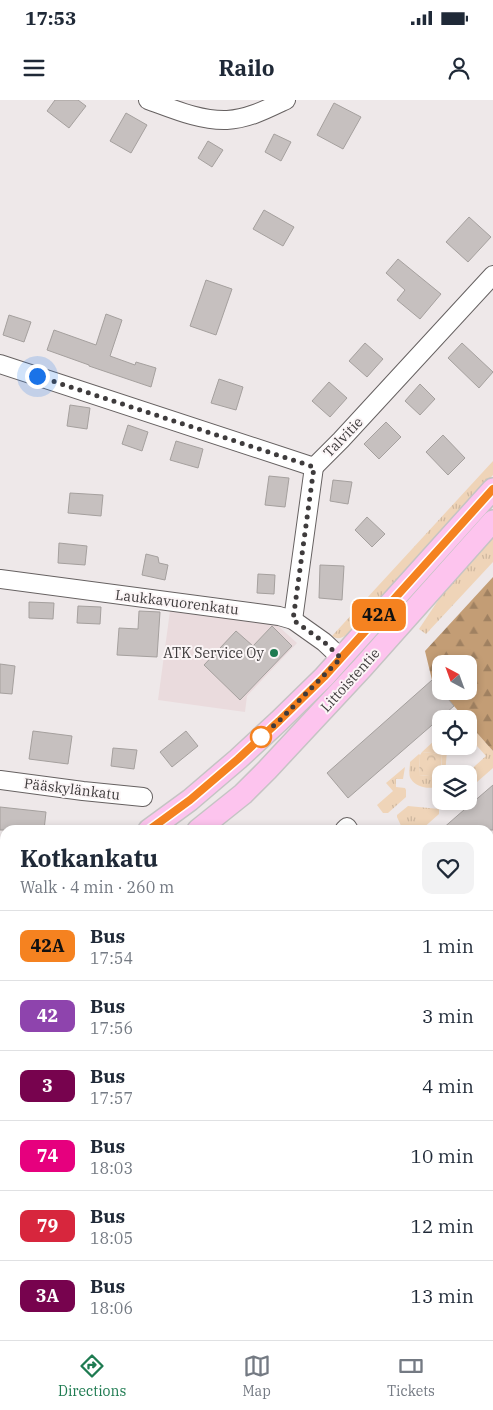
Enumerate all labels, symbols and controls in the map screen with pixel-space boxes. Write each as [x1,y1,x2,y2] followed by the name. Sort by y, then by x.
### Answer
[25,6,76,30] text: 17:53
[218,53,275,82] text: Railo
[20,54,48,82] icon: menu
[445,54,473,82] icon: person
[25,364,50,389] your location
[319,413,367,461] street label: Talvitie
[114,585,240,619] street label: Laukkavuorenkatu
[350,599,408,631] line badge: 42A
[362,603,396,626] text: 42A
[163,644,265,662] place label: ATK Service Oy
[317,644,383,716] street label: Littoistentie
[268,647,280,659] marker: ATK Service Oy
[432,655,478,700] north arrow
[432,655,477,810] map controls
[432,710,477,755] button: locate
[250,726,272,748] unlabelled marker
[432,765,477,810] button: layers
[23,774,121,804] street label: Pääskylänkatu
[20,842,158,874] text: Kotkankatu
[422,842,474,894] button: heart
[20,877,174,897] text: Walk · 4 min · 260 m
[90,924,125,948] text: Bus
[30,934,65,957] text: 42A
[422,934,474,958] text: 1 min
[90,948,133,968] text: 17:54
[90,994,125,1018] text: Bus
[37,1004,58,1027] text: 42
[422,1004,474,1028] text: 3 min
[90,1018,133,1038] text: 17:56
[90,1064,125,1088] text: Bus
[42,1074,53,1097] text: 3
[422,1074,474,1098] text: 4 min
[90,1088,133,1108] text: 17:57
[90,1134,125,1158] text: Bus
[37,1144,58,1167] text: 74
[411,1144,474,1168] text: 10 min
[90,1158,133,1178] text: 18:03
[90,1204,125,1228] text: Bus
[37,1214,58,1237] text: 79
[411,1214,474,1238] text: 12 min
[90,1228,133,1248] text: 18:05
[90,1274,125,1298] text: Bus
[36,1284,59,1307] text: 3A
[411,1284,474,1308] text: 13 min
[90,1298,133,1318] text: 18:06
[58,1352,126,1400] tab: Directions
[242,1352,271,1400] tab: Map
[387,1352,435,1400] tab: Tickets

